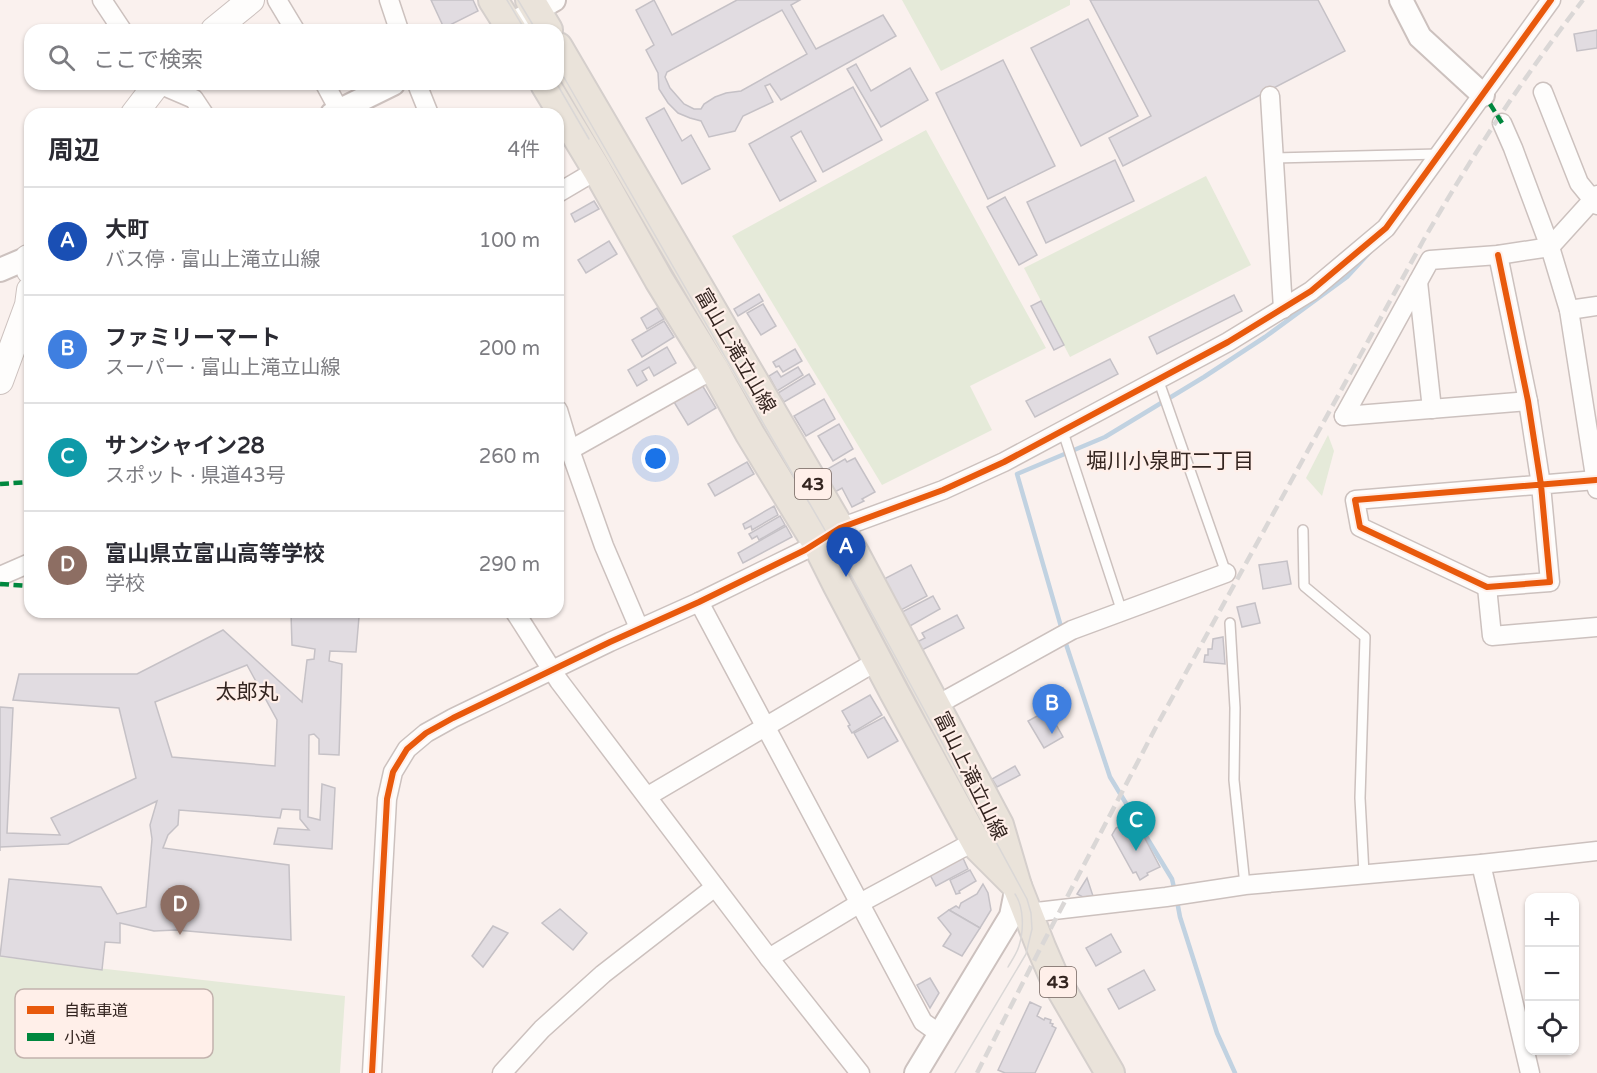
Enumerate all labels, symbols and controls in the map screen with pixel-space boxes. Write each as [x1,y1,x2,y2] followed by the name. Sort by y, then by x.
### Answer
[24,24,564,90] search box
[45,41,78,74] icon: search
[93,47,203,73] text: ここで検索
[48,135,100,166] text: 周辺
[507,138,540,162] text: 4件
[105,217,149,243] text: 大町
[60,229,75,253] text: A
[479,229,540,253] text: 100 m
[105,248,321,272] text: バス停 · 富山上滝立山線
[690,284,780,418] street label: 富山上滝立山線
[105,325,281,351] text: ファミリーマート
[61,337,74,361] text: B
[479,337,540,361] text: 200 m
[105,356,340,380] text: スーパー · 富山上滝立山線
[105,433,265,459] text: サンシャイン28
[641,444,670,473] your location
[61,445,74,469] text: C
[479,445,540,469] text: 260 m
[1086,449,1254,474] district label: 堀川小泉町二丁目
[105,464,286,488] text: スポット · 県道43号
[795,469,831,499] road number: 43
[826,528,866,577] pin: A
[105,541,325,567] text: 富山県立富山高等学校
[60,553,75,577] text: D
[479,553,540,577] text: 290 m
[105,572,145,596] text: 学校
[216,680,279,705] district label: 太郎丸
[1032,684,1072,734] pin: B
[929,708,1011,844] street label: 富山上滝立山線
[1116,802,1156,851] pin: C
[160,886,200,935] pin: D
[1525,893,1579,1055] map controls
[1525,893,1579,947] button: +
[1525,947,1579,1001] button: −
[1040,967,1076,997] road number: 43
[15,989,213,1058] legend
[64,1001,128,1021] text: 自転車道
[1525,1001,1579,1055] button: locate
[64,1028,96,1048] text: 小道

